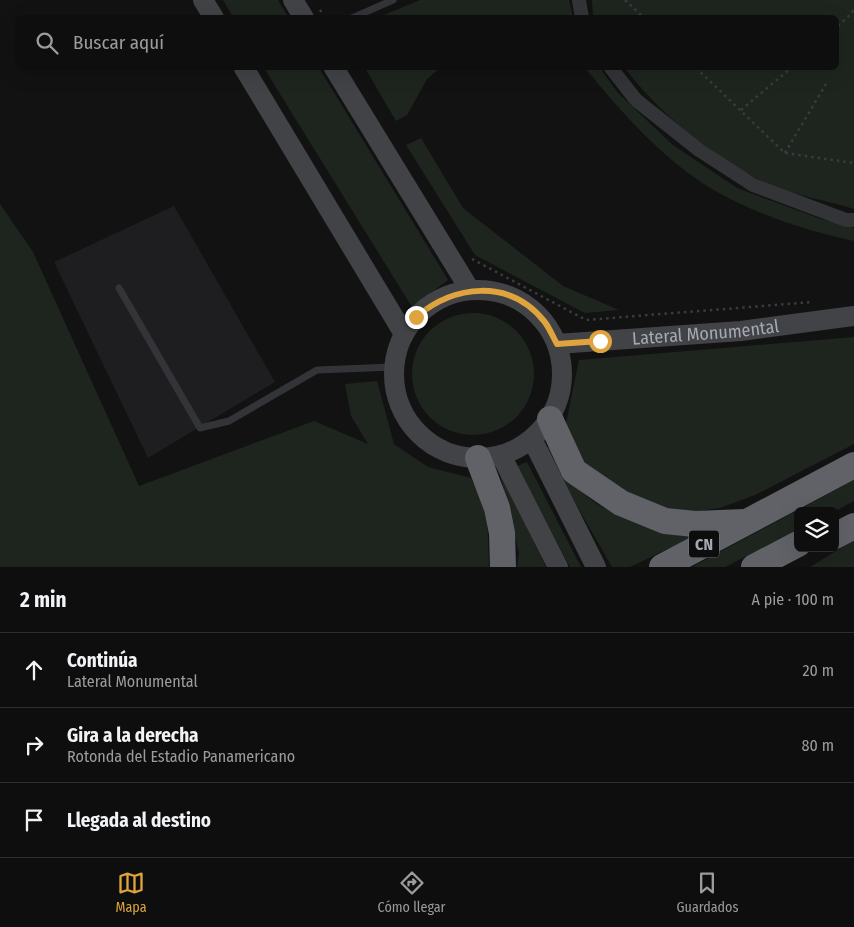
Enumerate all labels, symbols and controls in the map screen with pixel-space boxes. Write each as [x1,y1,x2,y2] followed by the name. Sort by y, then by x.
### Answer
[15,15,839,70] search box
[33,29,61,57] icon: search
[73,31,164,54] text: Buscar aquí
[405,306,428,329] route end
[631,315,780,350] street label: Lateral Monumental
[589,330,612,353] route start
[794,507,839,552] map controls
[794,507,839,552] button: layers
[689,530,719,558] road number: CN
[20,587,67,613] text: 2 min
[751,590,834,609] text: A pie · 100 m
[67,649,138,672] text: Continúa
[20,656,48,684] icon: ahead
[803,661,834,680] text: 20 m
[67,672,198,691] text: Lateral Monumental
[67,724,199,747] text: Gira a la derecha
[20,731,48,759] icon: right
[802,736,834,755] text: 80 m
[67,747,295,766] text: Rotonda del Estadio Panamericano
[20,806,48,834] icon: arrive
[67,809,211,832] text: Llegada al destino
[116,869,147,916] tab: Mapa
[378,869,445,916] tab: Cómo llegar
[677,869,738,916] tab: Guardados

